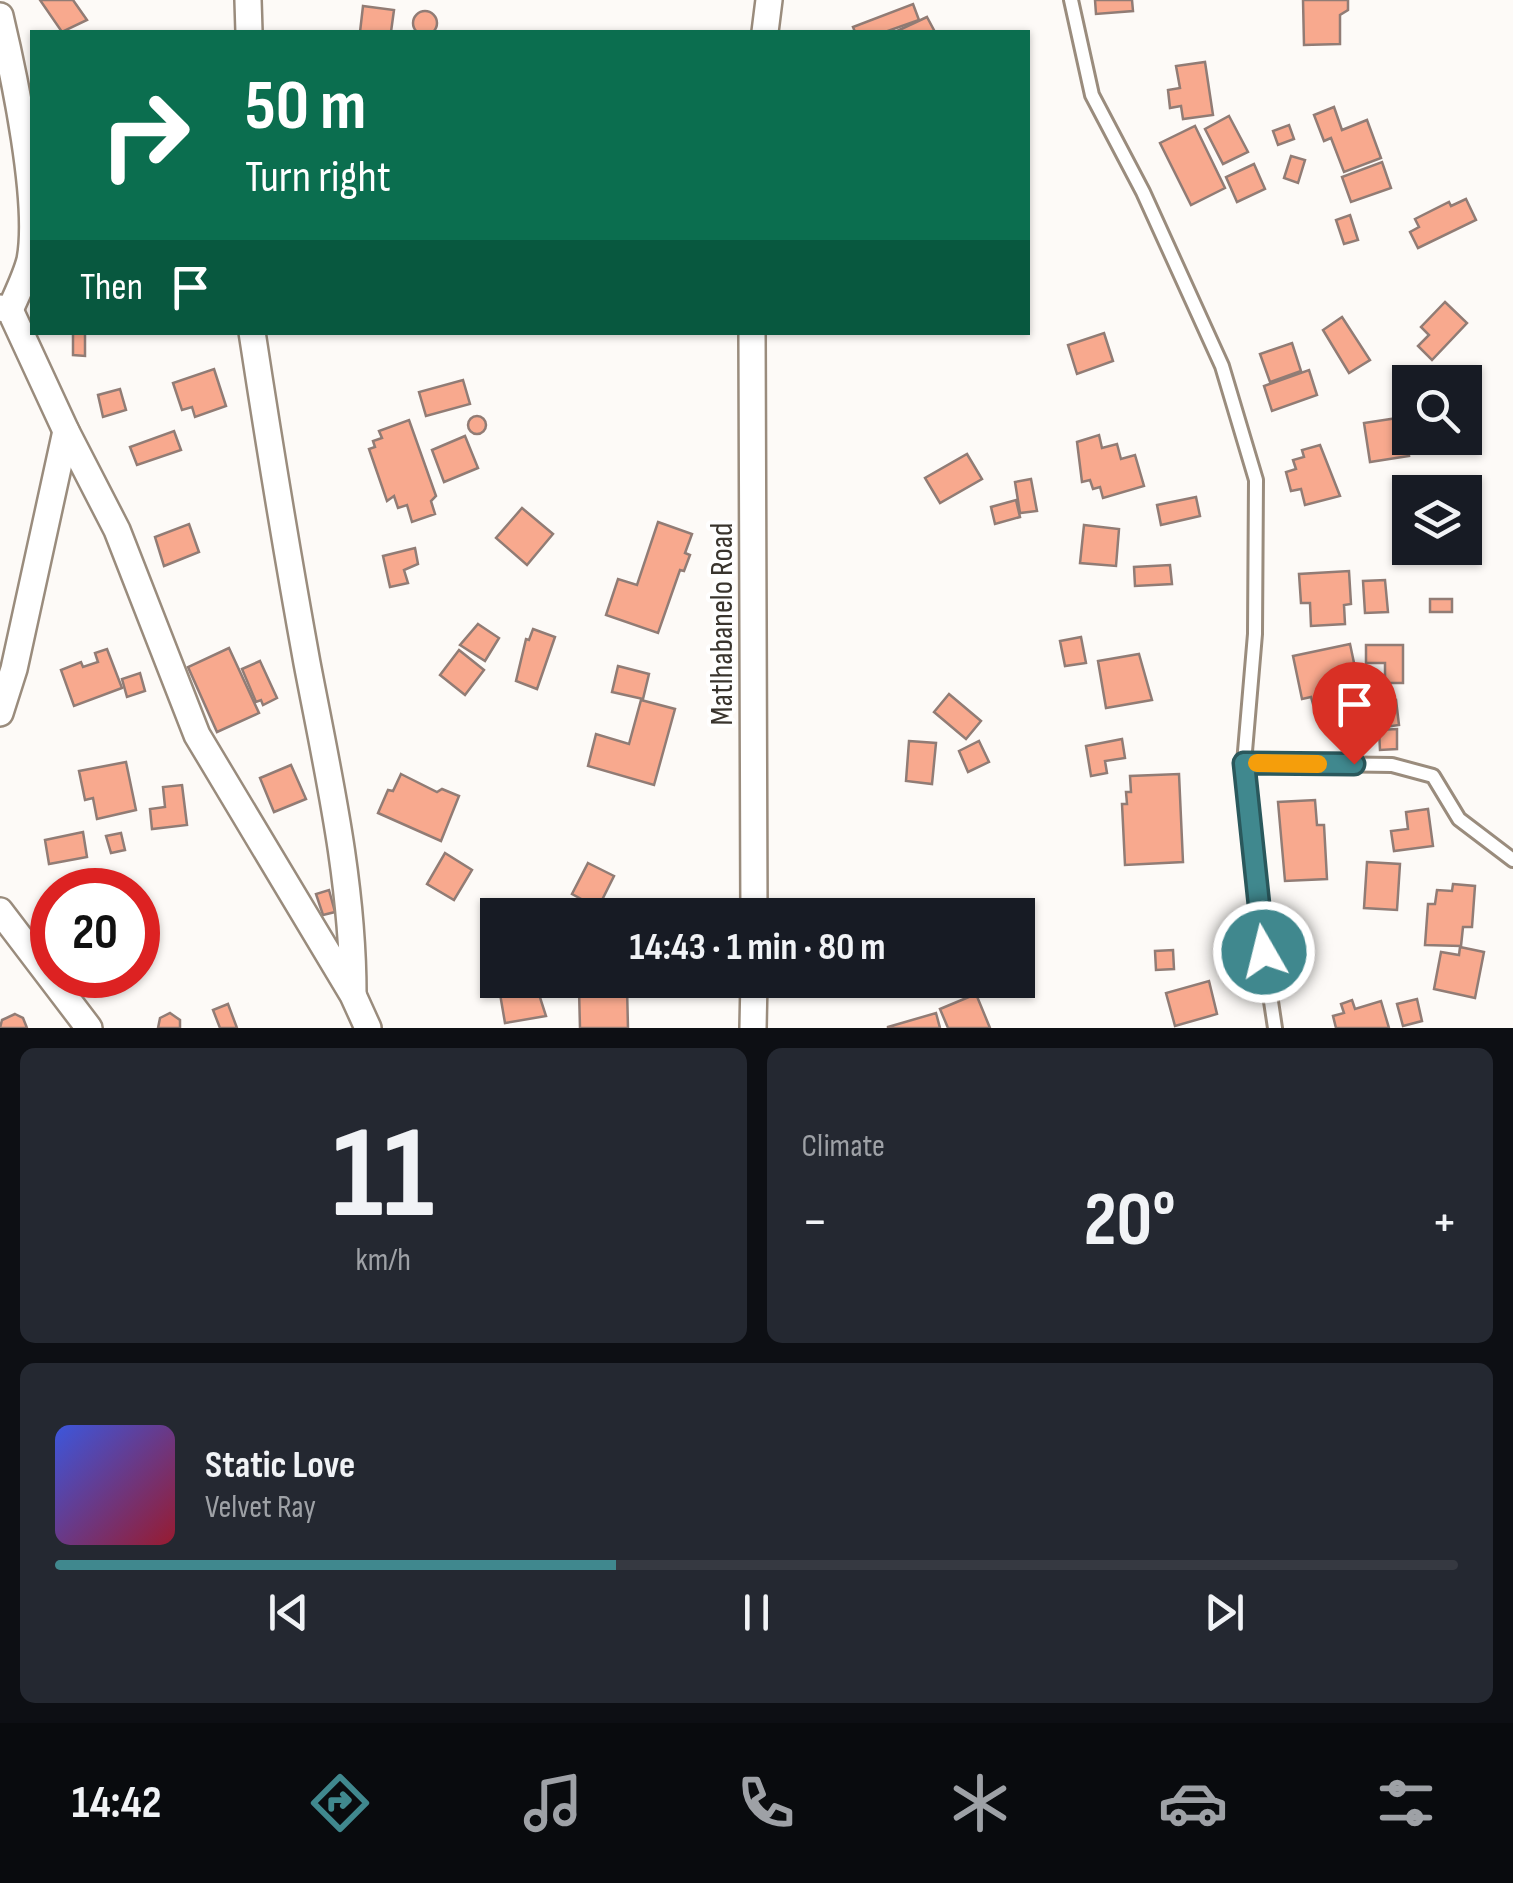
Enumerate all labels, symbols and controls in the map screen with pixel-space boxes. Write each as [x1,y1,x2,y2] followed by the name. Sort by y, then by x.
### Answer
[245,65,366,149] text: 50 m
[80,70,210,200] icon: right
[245,150,391,205] text: Turn right
[163,260,218,315] icon: arrive
[80,265,143,310] text: Then
[1392,365,1482,565] map controls
[1392,365,1482,455] button: search
[1392,475,1482,565] button: layers
[703,523,742,725] street label: Matlhabanelo Road
[1312,662,1397,765] pin
[1327,677,1382,732] icon: arrive
[30,868,160,998] speed limit sign: 20
[1212,900,1316,1004] position arrow
[630,925,885,970] text: 14:43 · 1 min · 80 m
[332,1098,434,1254] text: 11
[802,1127,885,1166] text: Climate
[1084,1176,1176,1267] text: 20°
[802,1189,828,1256] text: −
[1431,1189,1458,1256] text: +
[356,1241,411,1280] text: km/h
[205,1443,355,1488] text: Static Love
[205,1488,316,1527] text: Velvet Ray
[261,1585,316,1640] icon: previous
[729,1585,784,1640] icon: pause
[1197,1585,1252,1640] icon: next
[305,1768,375,1838] icon: directions
[518,1768,588,1838] icon: music
[731,1768,801,1838] icon: phone
[945,1768,1015,1838] icon: climate
[1158,1768,1228,1838] icon: car
[1371,1768,1441,1838] icon: filters
[72,1776,161,1831] text: 14:42

